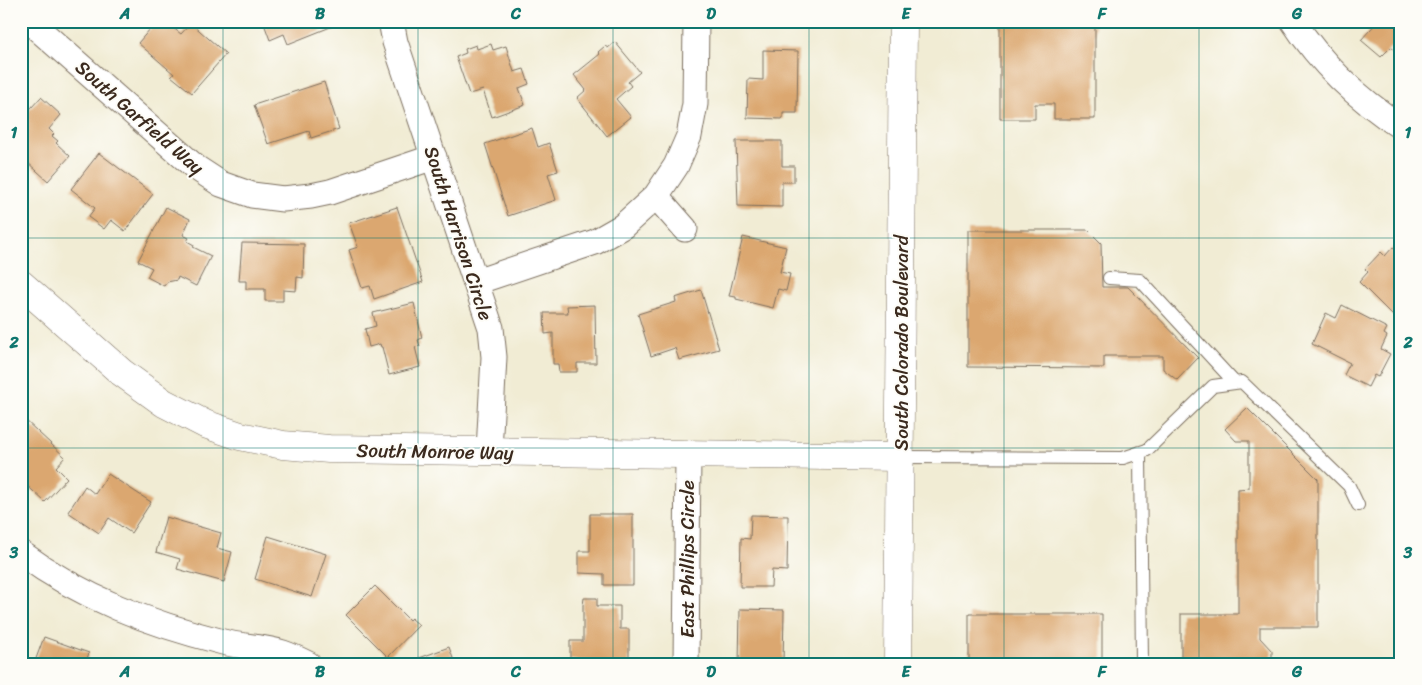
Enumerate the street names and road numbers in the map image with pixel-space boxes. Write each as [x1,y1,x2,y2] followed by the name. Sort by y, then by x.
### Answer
[68,52,212,183] street label: South Garfield Way
[415,142,502,325] street label: South Harrison Circle
[885,233,918,451] street label: South Colorado Boulevard
[356,434,514,469] street label: South Monroe Way
[671,480,704,638] street label: East Phillips Circle

